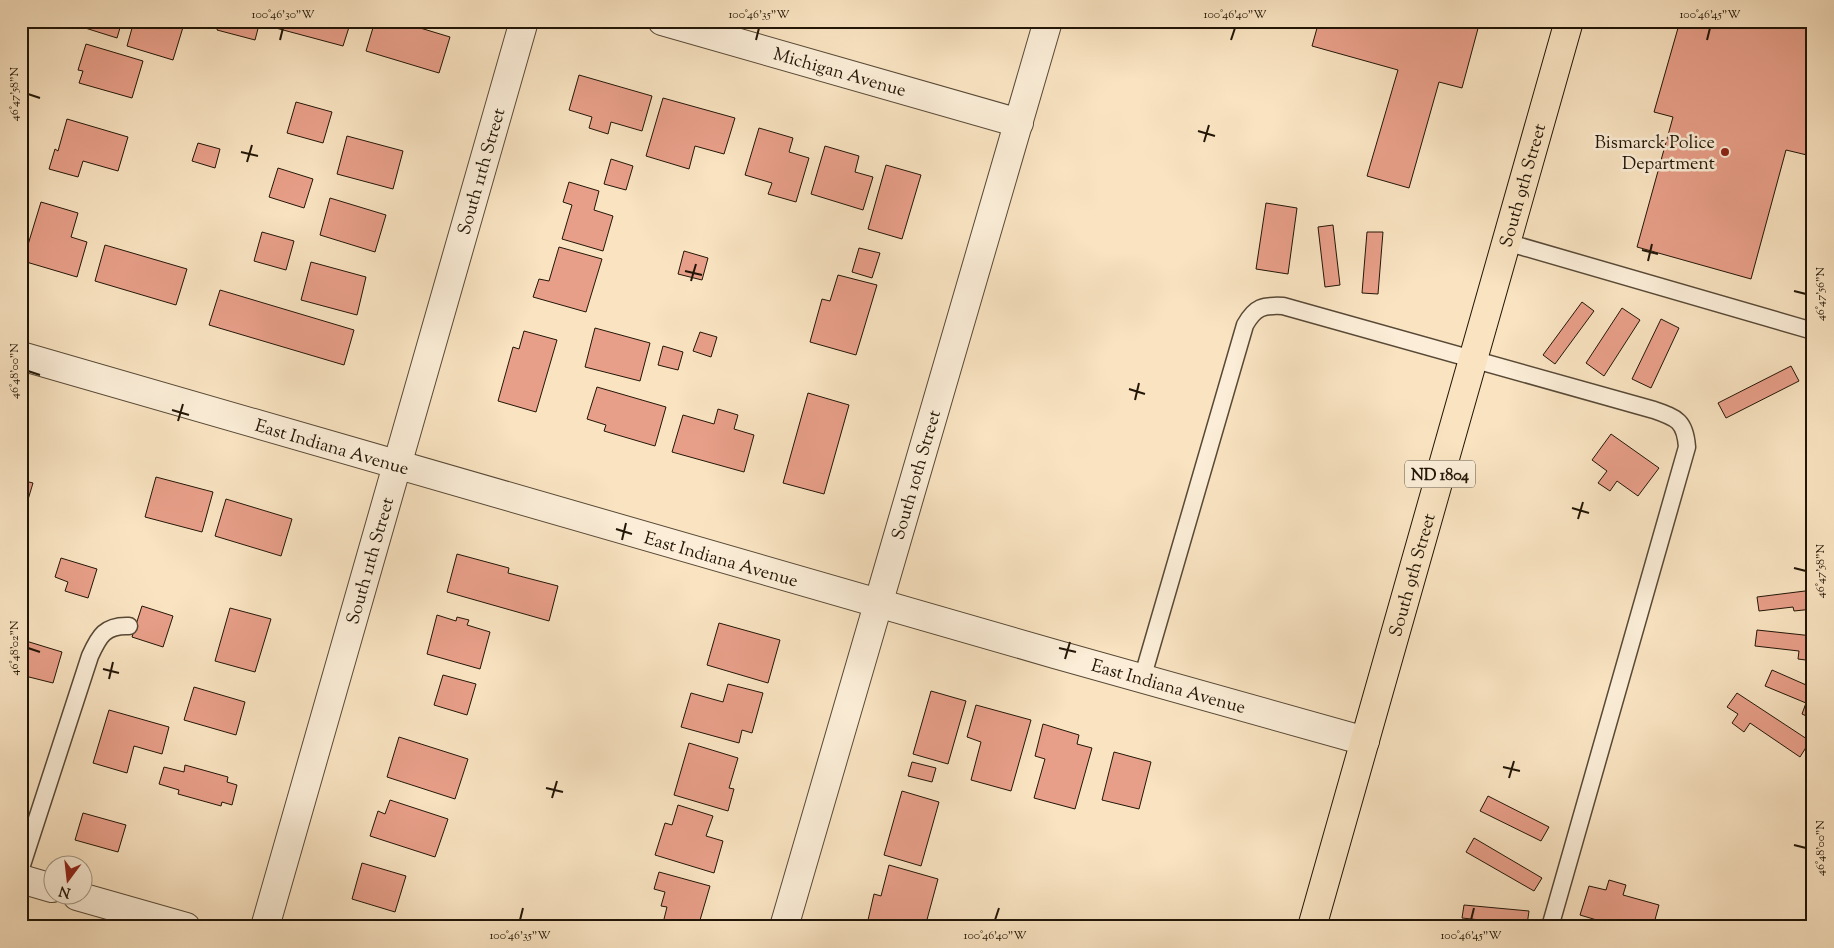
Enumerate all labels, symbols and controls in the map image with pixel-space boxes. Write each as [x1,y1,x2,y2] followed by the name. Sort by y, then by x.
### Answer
[252,6,315,24] text: 100°46'30"W
[728,6,790,24] text: 100°46'35"W
[1203,6,1267,24] text: 100°46'40"W
[1679,6,1741,24] text: 100°46'45"W
[770,42,909,105] street label: Michigan Avenue
[6,66,24,121] text: 46°47'58"N
[452,105,513,238] street label: South 11th Street
[1494,121,1554,251] street label: South 9th Street
[1594,131,1715,178] place label: Bismarck Police Department
[1719,146,1731,158] marker: Bismarck Police Department
[1812,266,1830,321] text: 46°47'56"N
[6,343,24,399] text: 46°48'00"N
[886,407,949,543] street label: South 10th Street
[251,414,412,483] street label: East Indiana Avenue
[1405,460,1475,488] road number: ND 1804
[341,495,402,628] street label: South 11th Street
[1384,511,1444,640] street label: South 9th Street
[640,527,801,595] street label: East Indiana Avenue
[1812,543,1830,598] text: 46°47'58"N
[6,620,24,676] text: 46°48'02"N
[1088,654,1248,722] street label: East Indiana Avenue
[1812,820,1830,876] text: 46°48'00"N
[42,856,92,906] north arrow
[57,880,73,902] text: N
[489,927,551,945] text: 100°46'35"W
[963,927,1027,945] text: 100°46'40"W
[1440,927,1502,945] text: 100°46'45"W

